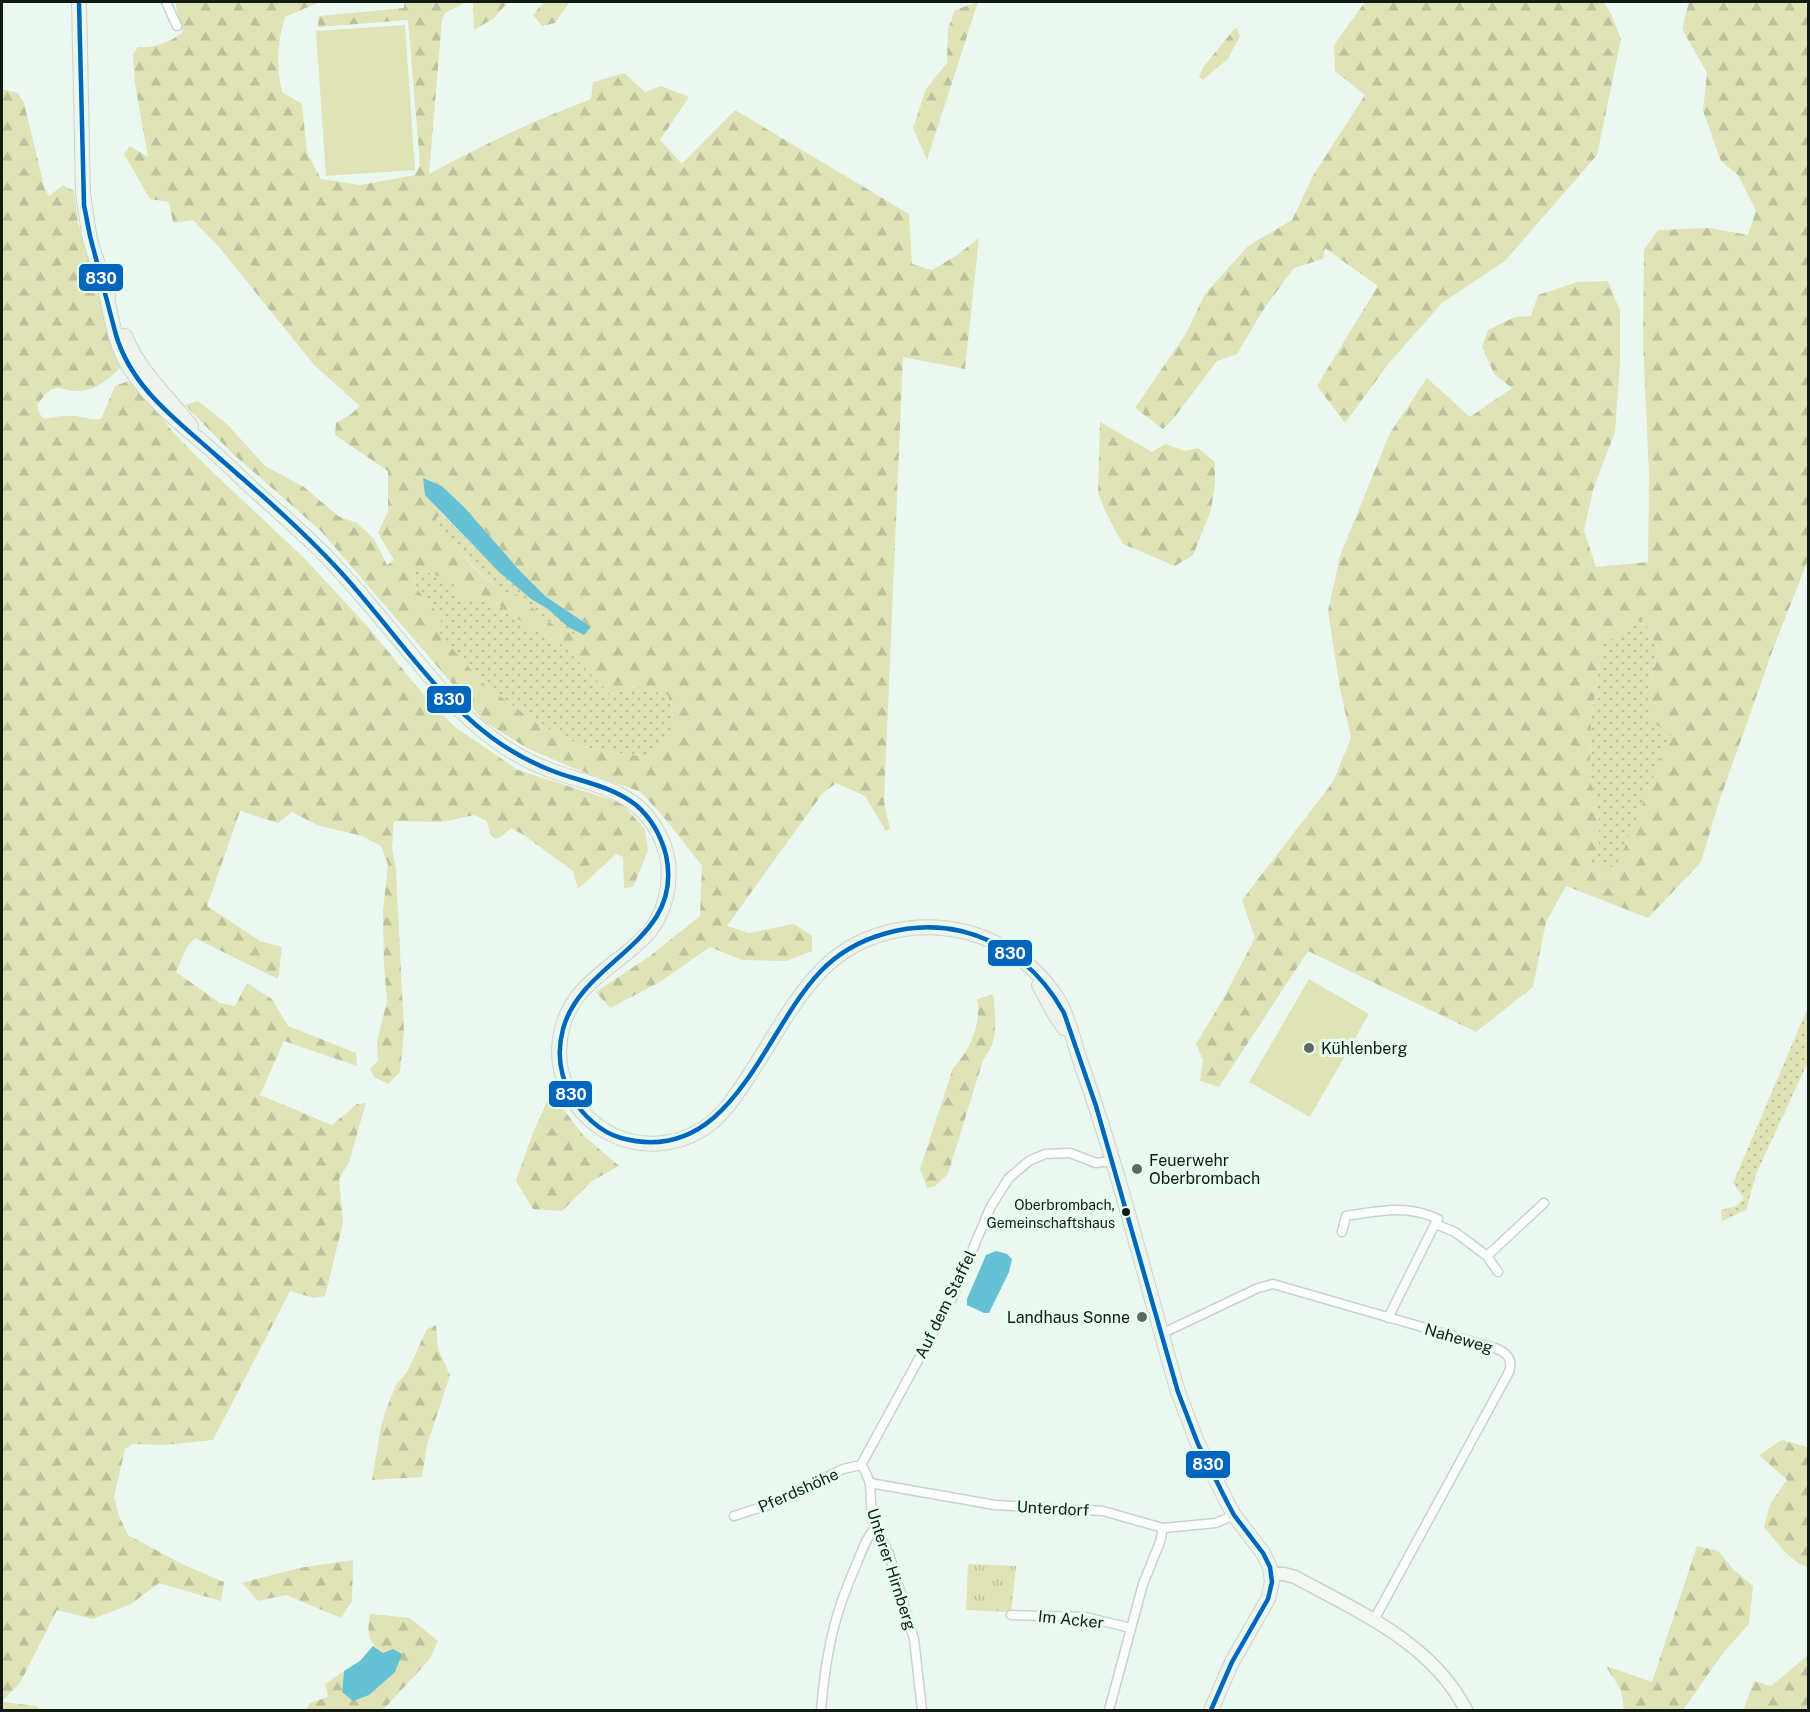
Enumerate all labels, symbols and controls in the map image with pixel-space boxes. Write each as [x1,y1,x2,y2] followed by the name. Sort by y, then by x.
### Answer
[78,263,124,292] line badge: 830
[85,269,117,288] text: 830
[426,685,472,714] line badge: 830
[433,690,465,709] text: 830
[987,939,1033,967] line badge: 830
[994,944,1026,963] text: 830
[1321,1039,1407,1058] place label: Kühlenberg
[1302,1041,1316,1055] marker: Kühlenberg
[548,1080,593,1108] line badge: 830
[555,1085,587,1104] text: 830
[1149,1151,1260,1188] place label: Feuerwehr Oberbrombach
[1130,1162,1144,1176] marker: Feuerwehr Oberbrombach
[986,1197,1115,1231] place label: Oberbrombach, Gemeinschaftshaus
[1120,1206,1132,1218] marker: Oberbrombach, Gemeinschaftshaus
[911,1247,980,1361] street label: Auf dem Staffel
[1007,1308,1130,1327] place label: Landhaus Sonne
[1135,1310,1149,1324] marker: Landhaus Sonne
[1422,1320,1495,1357] street label: Naheweg
[1185,1450,1231,1479] line badge: 830
[1192,1455,1224,1474] text: 830
[755,1464,841,1517] street label: Pferdshöhe
[1016,1497,1090,1520] street label: Unterdorf
[863,1506,920,1632] street label: Unterer Hirnberg
[1037,1607,1105,1632] street label: Im Acker

